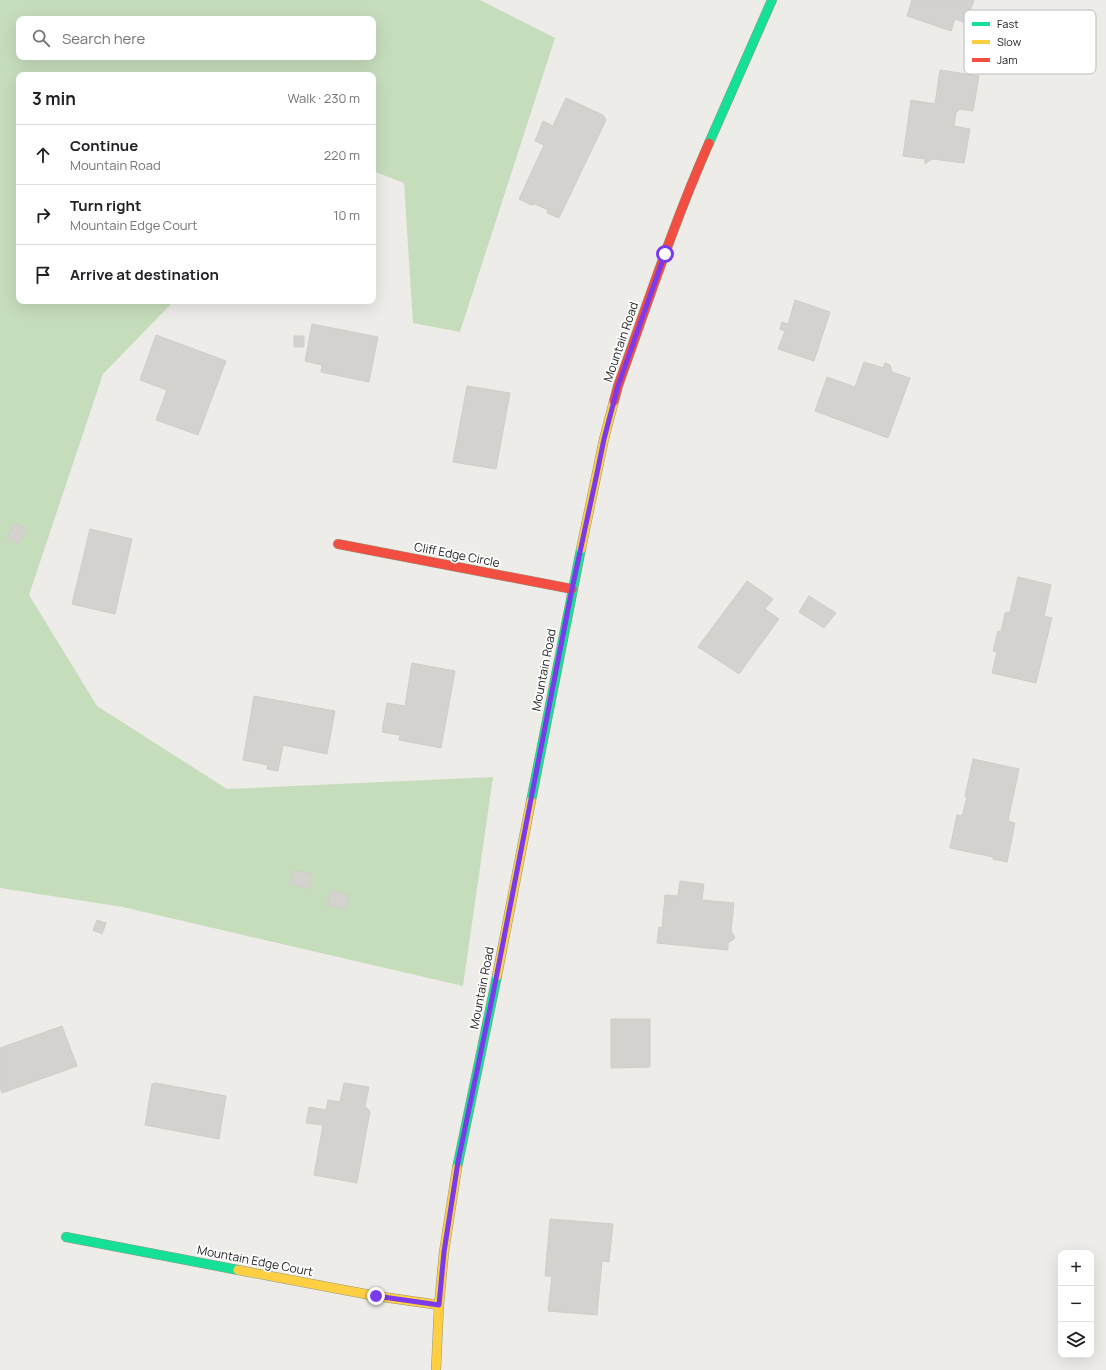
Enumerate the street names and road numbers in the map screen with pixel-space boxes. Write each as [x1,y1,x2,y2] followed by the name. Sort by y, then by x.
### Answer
[599,300,642,384] street label: Mountain Road
[413,538,501,571] street label: Cliff Edge Circle
[527,627,560,713] street label: Mountain Road
[465,945,498,1031] street label: Mountain Road
[196,1241,315,1280] street label: Mountain Edge Court

